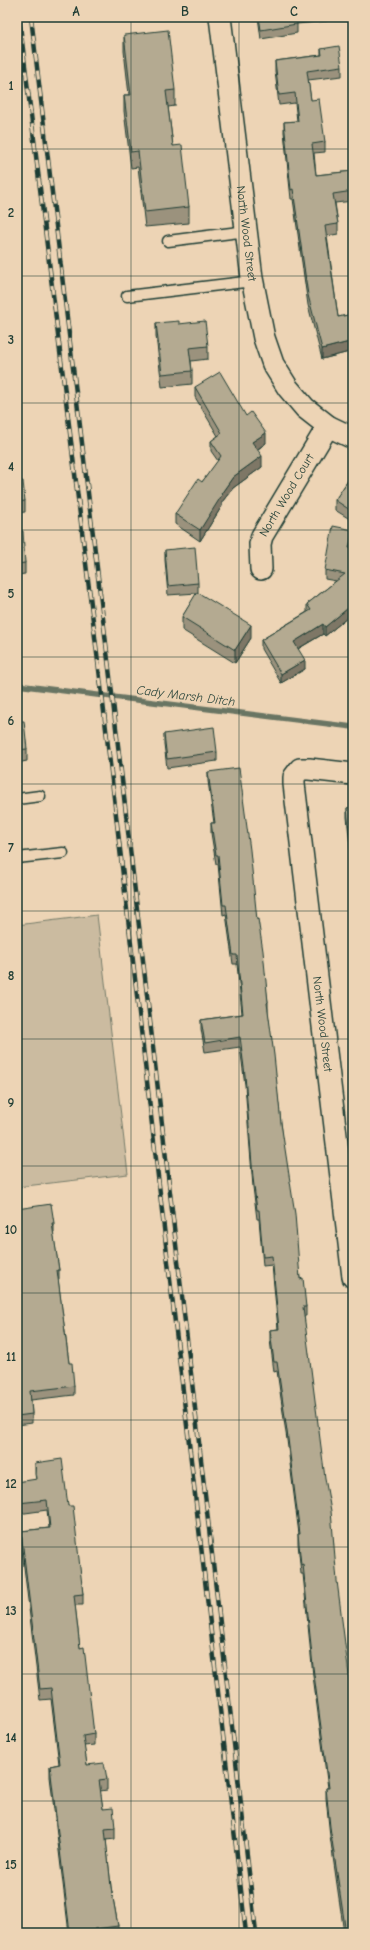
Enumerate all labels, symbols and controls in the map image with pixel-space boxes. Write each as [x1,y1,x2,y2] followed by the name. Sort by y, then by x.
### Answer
[72,4,80,19] text: A
[181,4,189,19] text: B
[290,4,298,19] text: C
[8,78,14,93] text: 1
[234,185,260,283] street label: North Wood Street
[8,205,14,220] text: 2
[8,332,14,347] text: 3
[256,451,317,539] street label: North Wood Court
[8,459,14,474] text: 4
[8,586,15,601] text: 5
[136,682,236,709] water label: Cady Marsh Ditch
[8,713,15,728] text: 6
[8,840,14,855] text: 7
[8,968,14,983] text: 8
[310,975,335,1073] street label: North Wood Street
[8,1095,15,1110] text: 9
[5,1222,17,1237] text: 10
[6,1349,16,1364] text: 11
[5,1476,17,1491] text: 12
[5,1603,17,1618] text: 13
[5,1730,17,1745] text: 14
[5,1857,17,1872] text: 15

